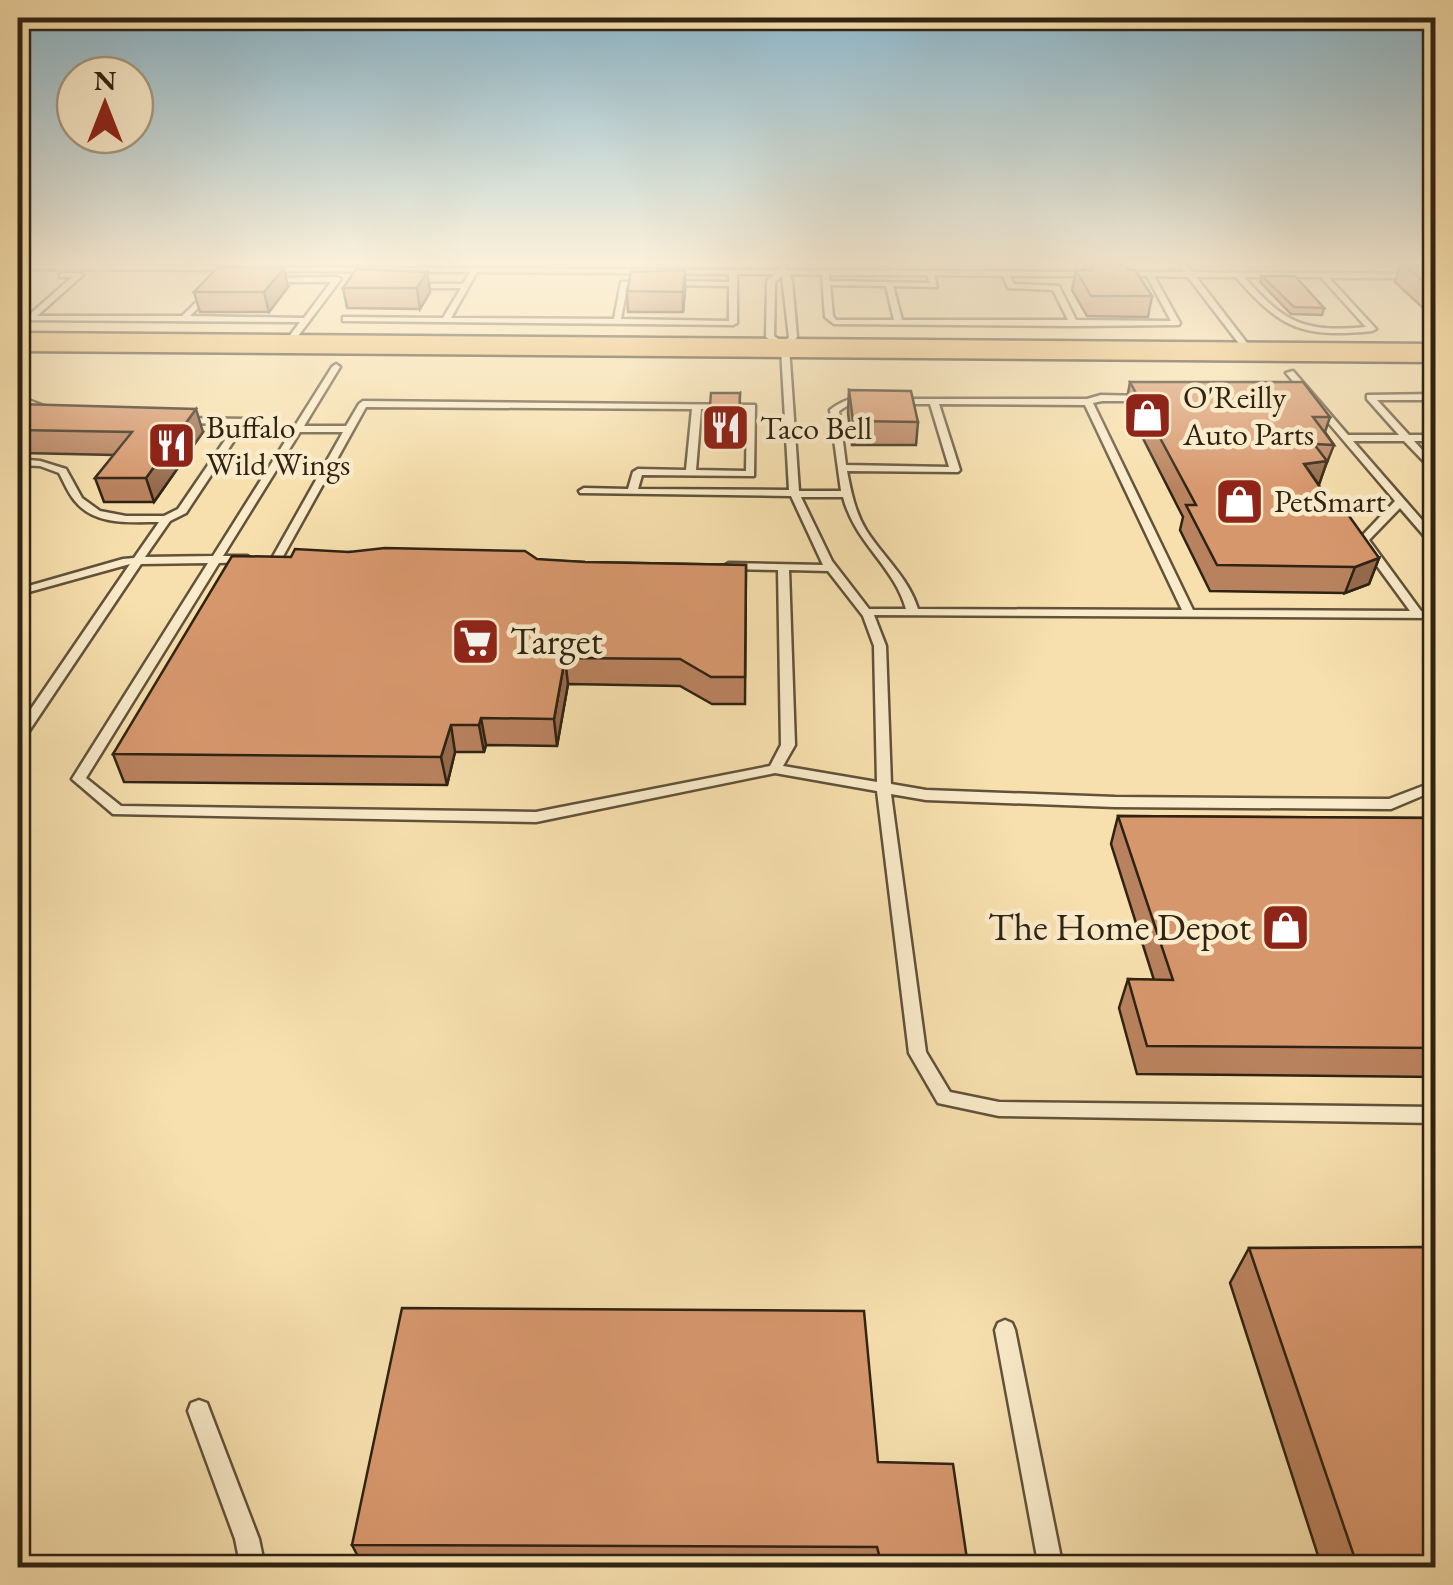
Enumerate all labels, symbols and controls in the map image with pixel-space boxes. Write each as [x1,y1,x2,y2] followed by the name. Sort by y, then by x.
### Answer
[55,55,155,155] north arrow
[94,62,117,98] text: N
[1182,376,1314,455] place label: O'Reilly Auto Parts
[1122,389,1174,441] shop icon: O'Reilly Auto Parts
[699,402,751,454] restaurant icon: Taco Bell
[206,406,350,485] place label: Buffalo Wild Wings
[760,407,872,449] place label: Taco Bell
[145,419,197,471] restaurant icon: Buffalo Wild Wings
[1213,475,1265,527] shop icon: PetSmart
[1274,480,1386,522] place label: PetSmart
[449,615,501,667] supermarket icon: Target
[510,616,603,665] place label: Target
[1260,901,1312,953] shop icon: The Home Depot
[988,902,1251,951] place label: The Home Depot

